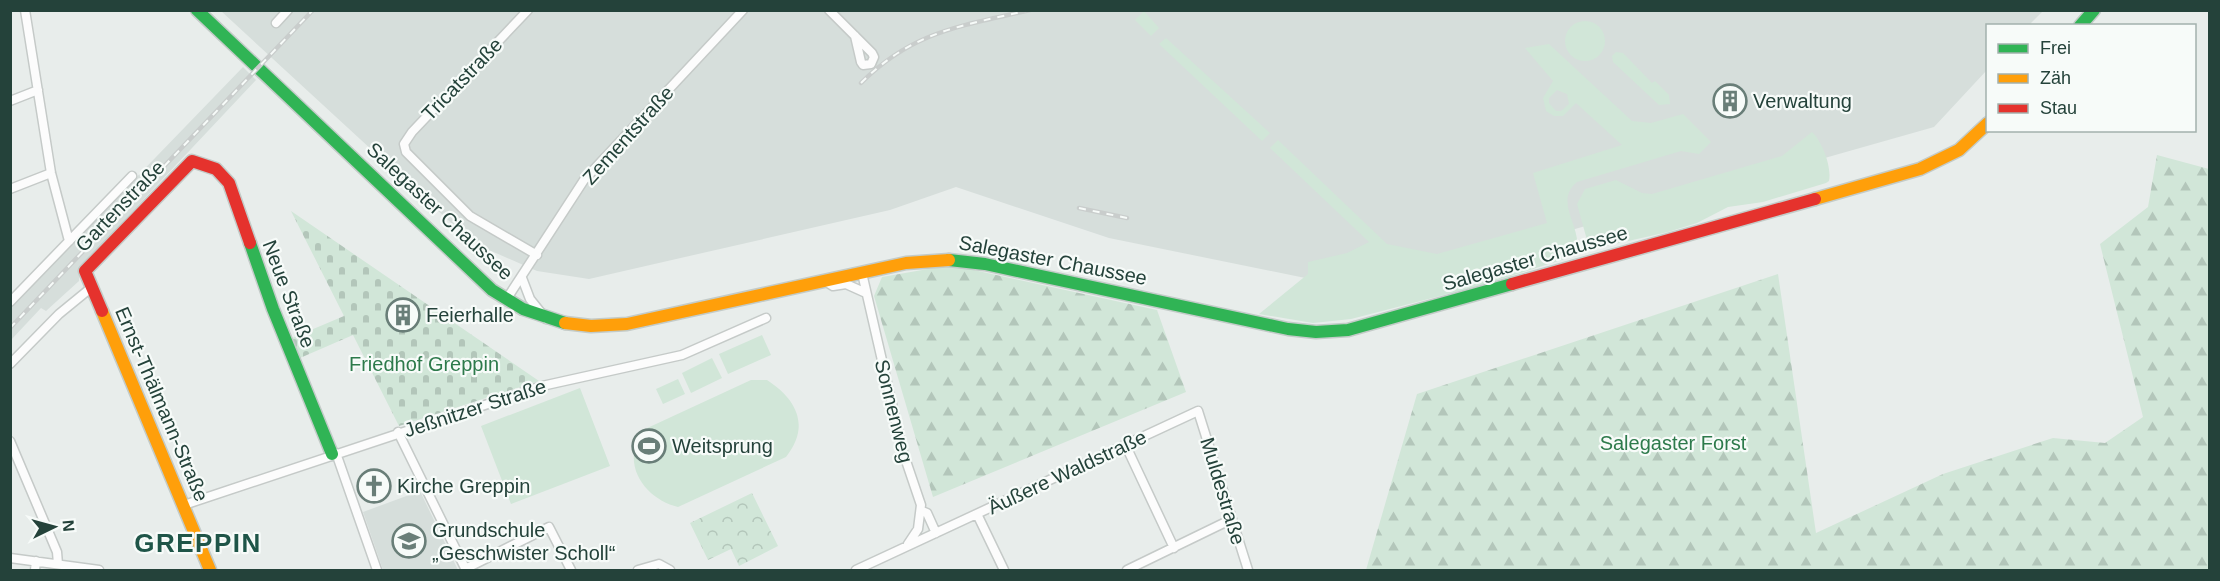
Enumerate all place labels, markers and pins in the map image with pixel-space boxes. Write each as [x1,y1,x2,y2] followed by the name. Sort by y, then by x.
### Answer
[1712,83,1748,119] building icon: Verwaltung
[1753,90,1852,112] place label: Verwaltung
[385,297,421,333] building icon: Feierhalle
[426,304,514,326] place label: Feierhalle
[631,428,667,464] sports icon: Weitsprung
[672,435,773,457] place label: Weitsprung
[356,468,392,504] church icon: Kirche Greppin
[397,475,530,497] place label: Kirche Greppin
[432,519,615,564] place label: Grundschule „Geschwister Scholl“
[391,523,427,559] school or university icon: Grundschule „Geschwister Scholl“

